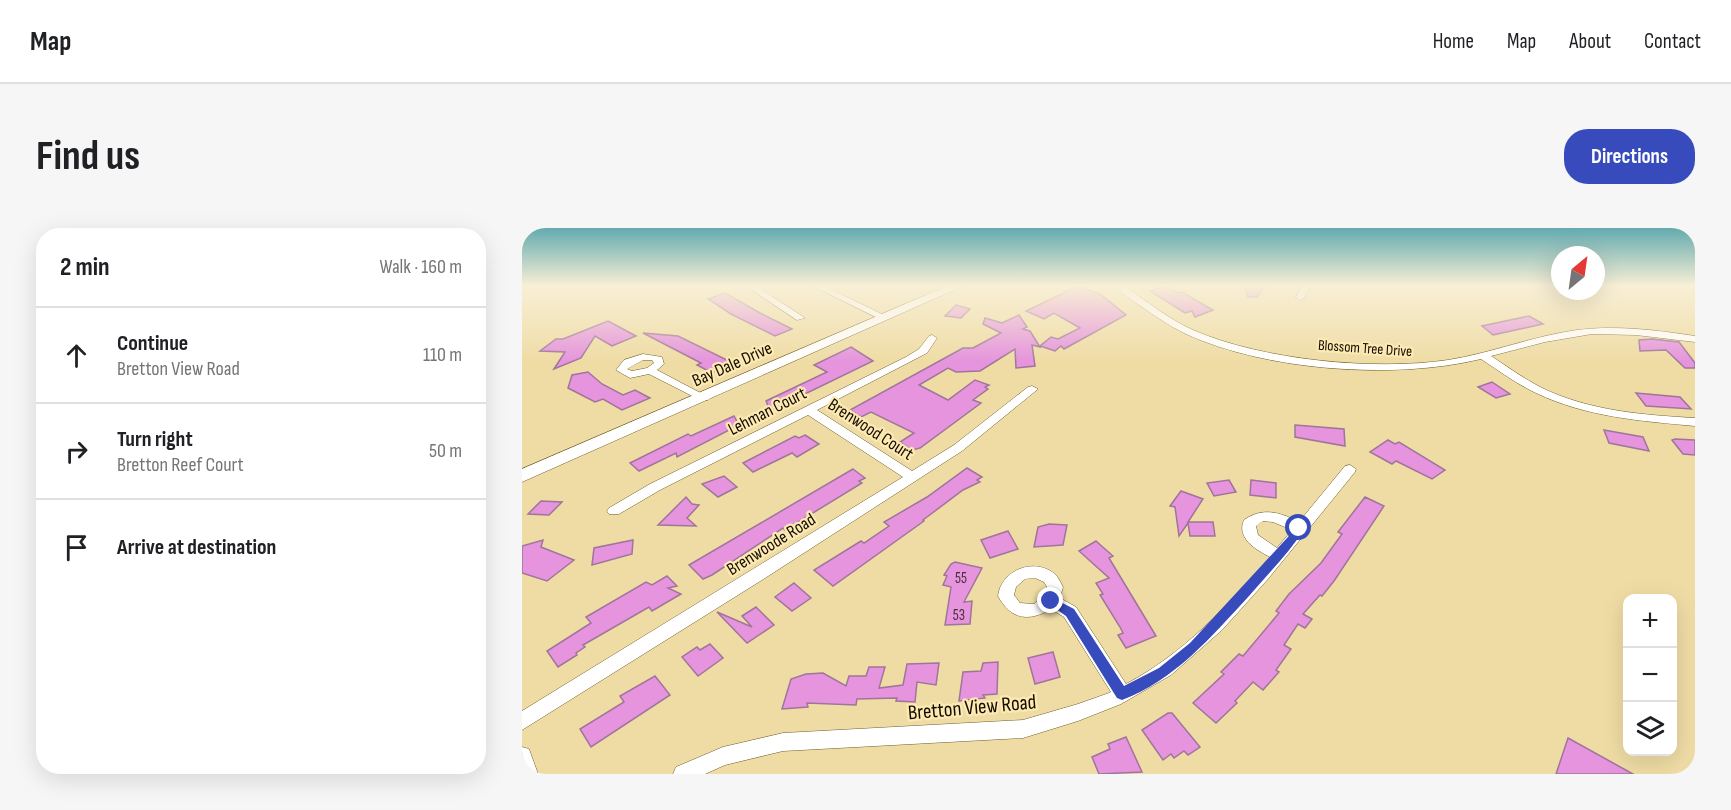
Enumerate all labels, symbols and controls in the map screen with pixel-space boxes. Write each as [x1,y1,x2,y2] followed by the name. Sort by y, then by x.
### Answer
[30,25,71,58] text: Map
[1433,29,1474,54] text: Home
[1507,29,1536,54] text: Map
[1569,29,1611,54] text: About
[1644,29,1701,54] text: Contact
[1564,129,1695,184] button: Directions
[36,131,140,182] text: Find us
[1551,246,1605,300] north arrow
[60,252,110,283] text: 2 min
[379,255,462,279] text: Walk · 160 m
[117,330,188,357] text: Continue
[1317,336,1413,361] street label: Blossom Tree Drive
[689,338,775,391] street label: Bay Dale Drive
[60,339,93,372] icon: ahead
[423,343,462,367] text: 110 m
[117,357,240,381] text: Bretton View Road
[725,383,810,440] street label: Lehman Court
[824,394,918,465] street label: Brenwood Court
[117,426,193,453] text: Turn right
[60,435,93,468] icon: right
[429,439,462,463] text: 50 m
[117,453,244,477] text: Bretton Reef Court
[723,509,819,580] street label: Brenwoode Road
[1285,514,1311,540] route start
[60,531,93,564] icon: arrive
[117,534,276,561] text: Arrive at destination
[955,569,967,588] house number: 55
[1037,587,1063,613] route end
[1623,594,1677,756] map controls
[1623,594,1677,648] button: +
[953,606,965,625] house number: 53
[1623,648,1677,702] button: −
[907,689,1037,726] street label: Bretton View Road
[1623,702,1677,756] button: layers

